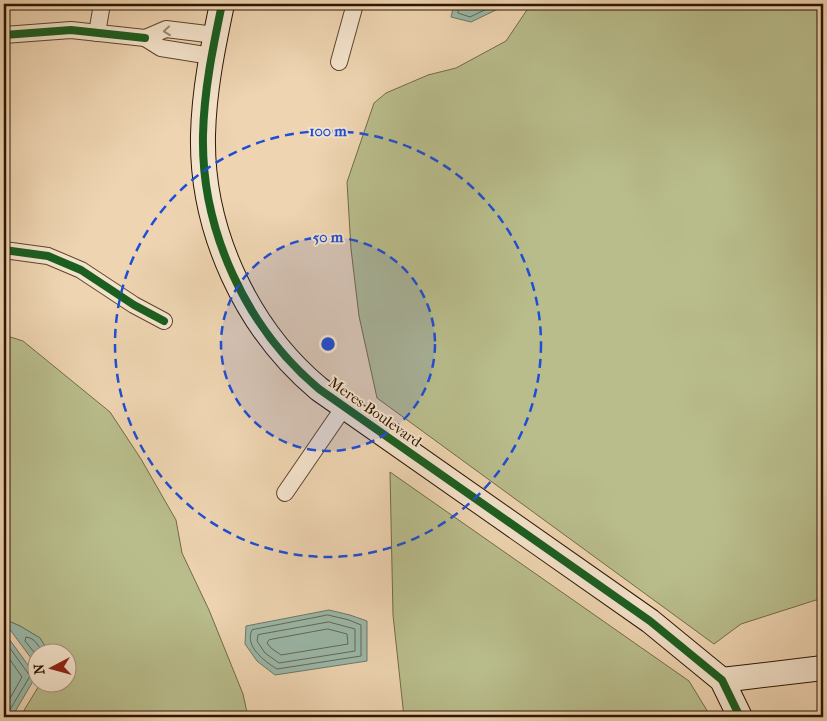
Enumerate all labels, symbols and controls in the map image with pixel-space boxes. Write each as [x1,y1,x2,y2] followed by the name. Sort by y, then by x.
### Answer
[163,25,171,36] one-way arrow
[309,122,347,140] text: 100 m
[313,228,344,246] text: 50 m
[319,335,337,353] centre of rings
[325,373,426,451] street label: Meres Boulevard
[28,644,78,694] north arrow
[31,663,49,675] text: N

